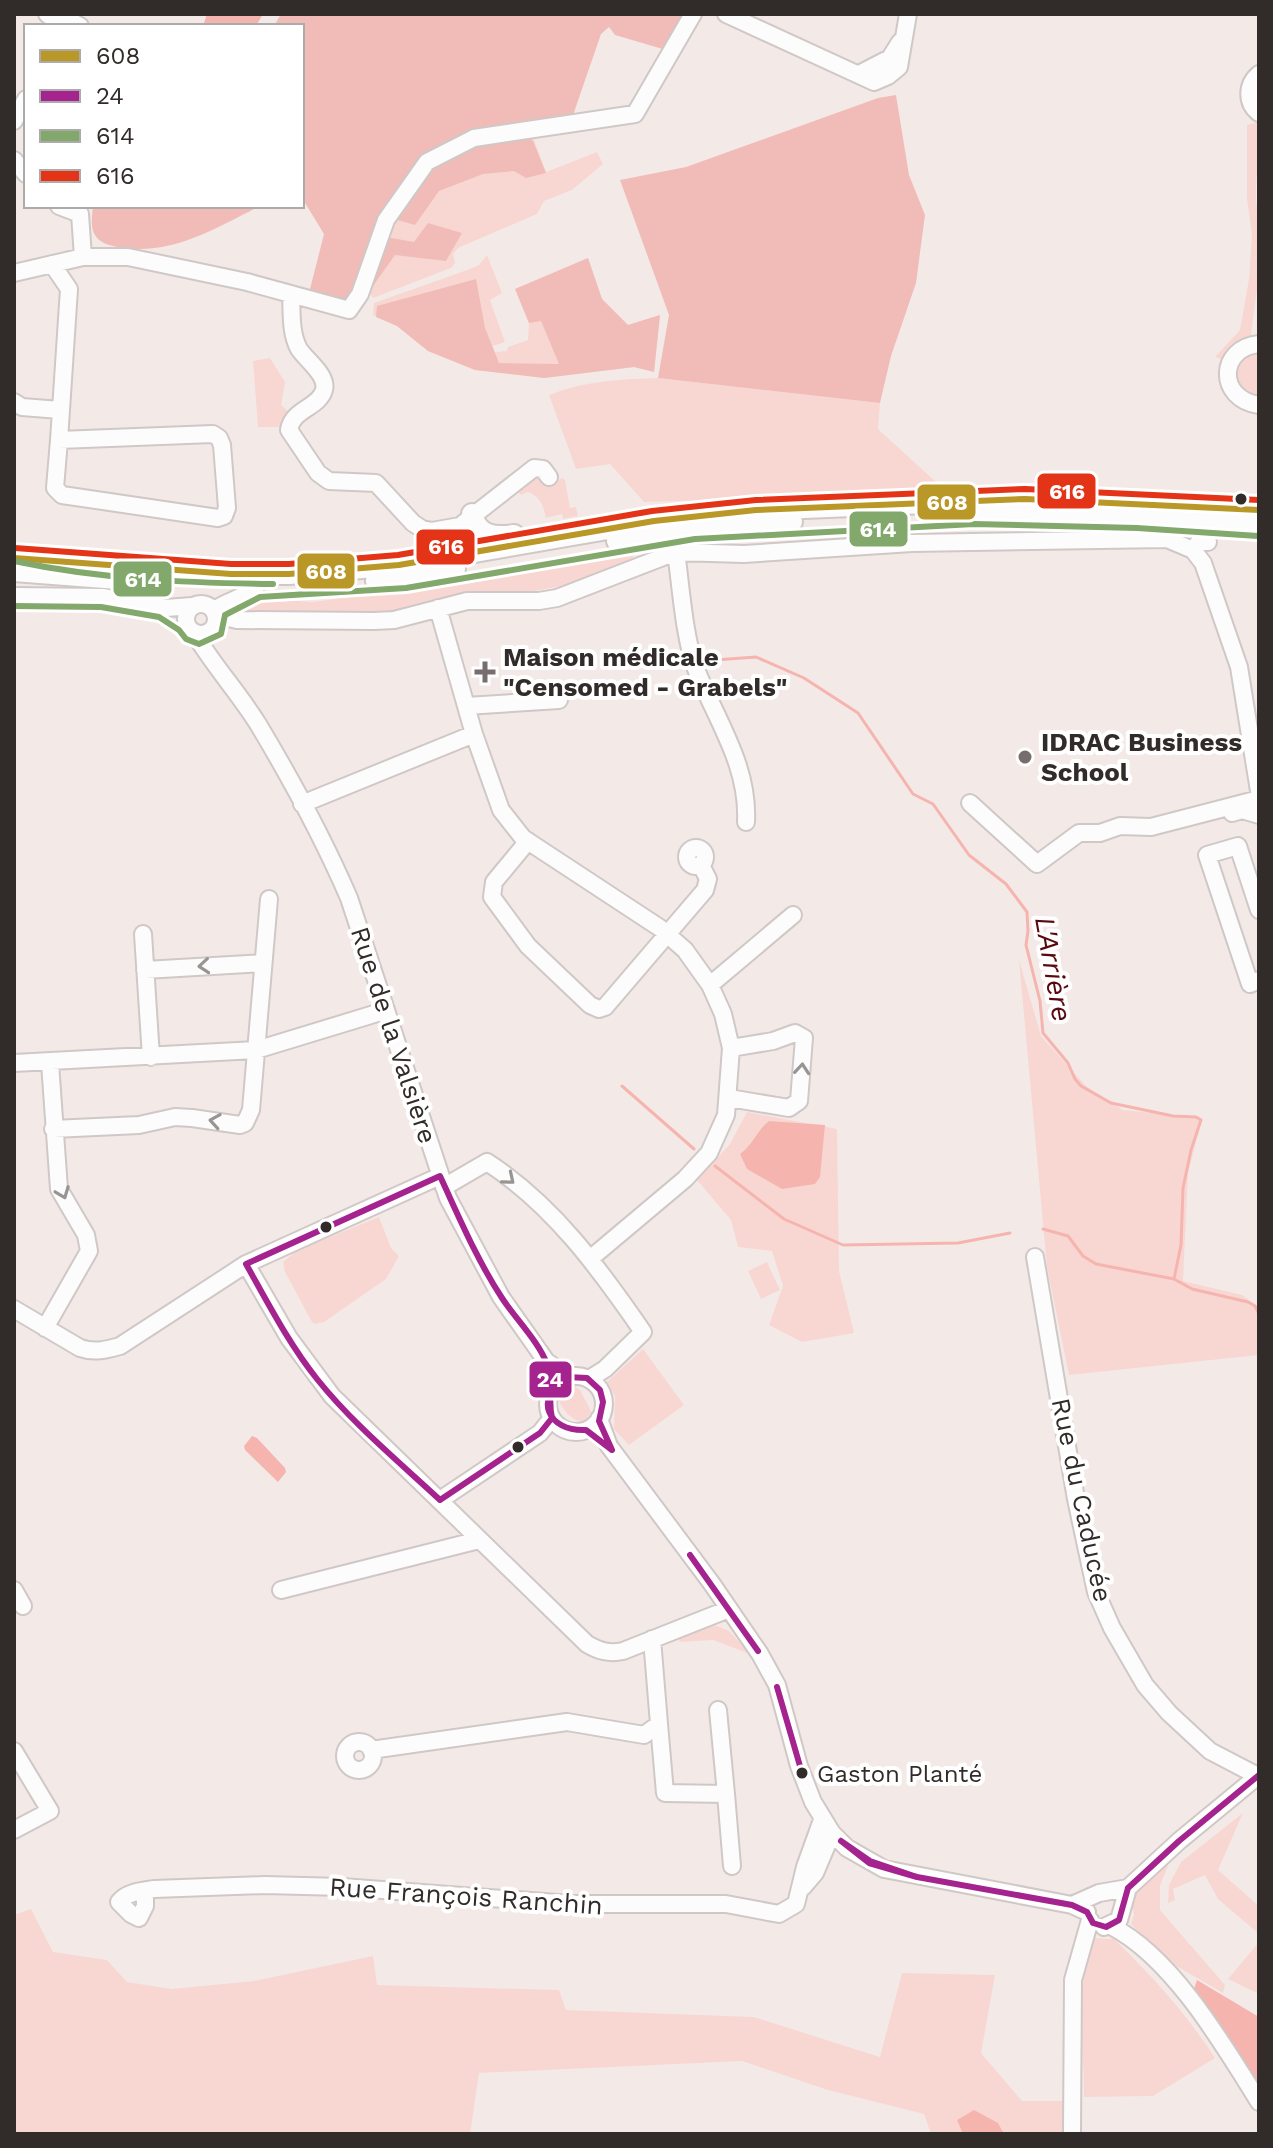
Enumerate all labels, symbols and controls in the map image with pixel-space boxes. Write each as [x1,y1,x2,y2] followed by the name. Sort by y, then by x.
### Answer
[24,24,304,208] legend
[96,42,140,70] text: 608
[96,82,124,110] text: 24
[96,122,135,150] text: 614
[96,162,135,190] text: 616
[1036,472,1097,510] line badge: 616
[1049,479,1085,504] text: 616
[916,483,977,521] line badge: 608
[926,490,968,515] text: 608
[1233,491,1249,507] unlabelled marker
[848,510,909,548] line badge: 614
[860,517,896,542] text: 614
[415,528,476,566] line badge: 616
[428,534,464,559] text: 616
[296,552,356,590] line badge: 608
[305,559,347,584] text: 608
[112,560,173,598] line badge: 614
[125,567,161,592] text: 614
[503,642,787,702] place label: Maison médicale "Censomed - Grabels"
[474,661,496,683] marker: Maison médicale "Censomed - Grabels"
[1041,727,1242,787] place label: IDRAC Business School
[1016,748,1034,766] marker: IDRAC Business School
[1028,914,1079,1024] water label: L'Arrière
[345,923,443,1147] street label: Rue de la Valsière
[197,957,210,974] one-way arrow
[793,1062,810,1075] one-way arrow
[208,1114,222,1131] one-way arrow
[500,1169,514,1184] one-way arrow
[53,1185,70,1199] one-way arrow
[318,1219,334,1235] unlabelled marker
[528,1360,573,1399] line badge: 24
[536,1367,564,1392] text: 24
[1046,1395,1118,1605] street label: Rue du Caducée
[510,1439,526,1455] unlabelled marker
[817,1760,982,1788] place label: Gaston Planté
[794,1765,810,1781] marker: Gaston Planté
[328,1871,604,1921] street label: Rue François Ranchin

